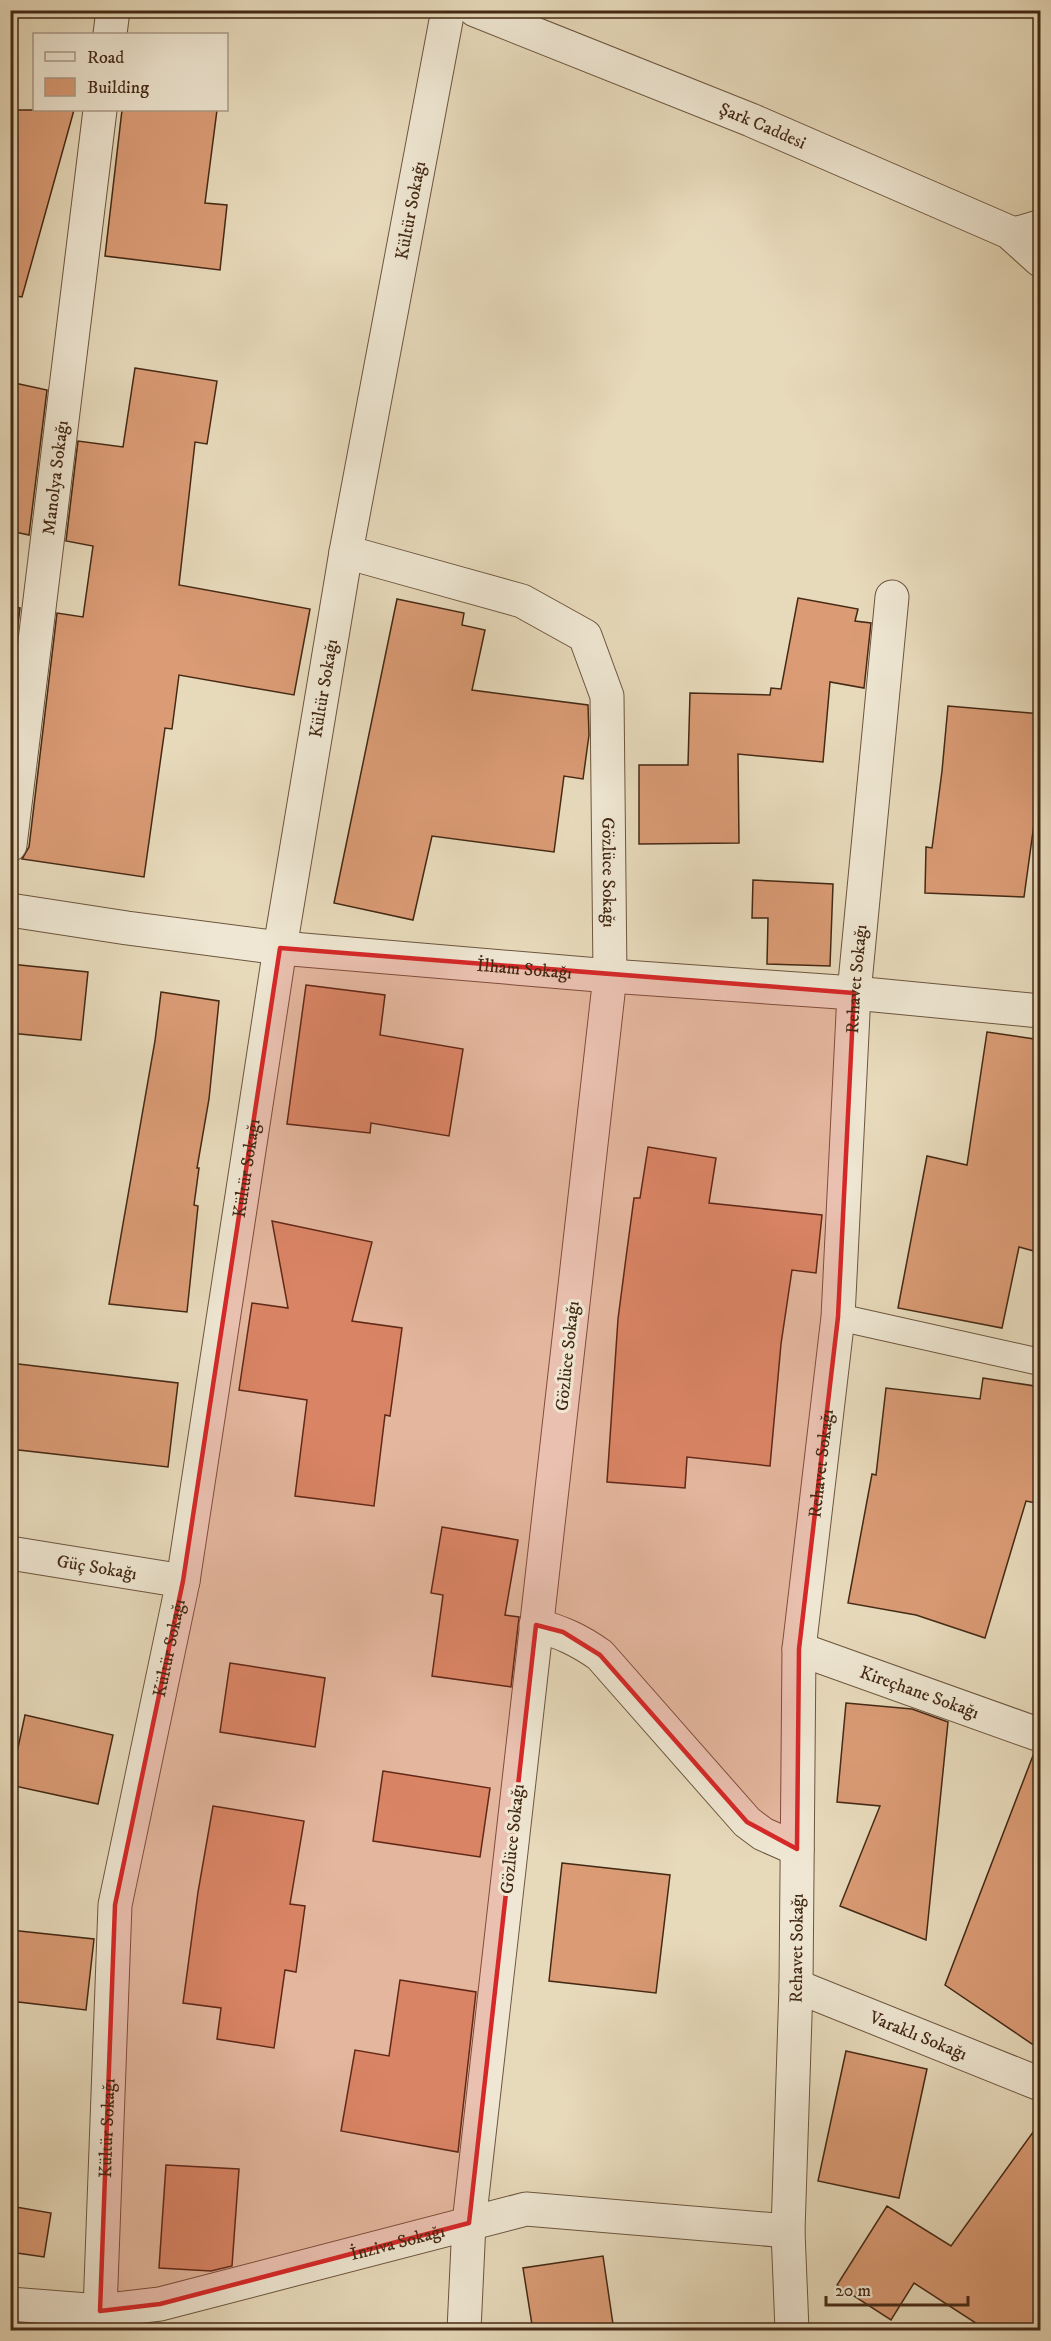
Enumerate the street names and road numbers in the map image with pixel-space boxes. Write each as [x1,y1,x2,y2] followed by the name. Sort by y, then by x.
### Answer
[716,98,809,155] street label: Şark Caddesi
[391,159,431,262] street label: Kültür Sokağı
[38,419,74,537] street label: Manolya Sokağı
[305,638,343,740] street label: Kültür Sokağı
[596,817,619,928] street label: Gözlüce Sokağı
[842,924,873,1034] street label: Rehavet Sokağı
[476,954,573,985] street label: İlham Sokağı
[229,1117,266,1219] street label: Kültür Sokağı
[551,1300,585,1412] street label: Gözlüce Sokağı
[804,1408,839,1519] street label: Rehavet Sokağı
[55,1551,138,1585] street label: Güç Sokağı
[149,1597,191,1699] street label: Kültür Sokağı
[857,1662,982,1724] street label: Kireçhane Sokağı
[496,1783,530,1895] street label: Gözlüce Sokağı
[785,1893,809,2003] street label: Rehavet Sokağı
[865,2006,970,2066] street label: Varaklı Sokağı
[95,2078,121,2178] street label: Kültür Sokağı
[348,2221,447,2266] street label: İnziva Sokağı

